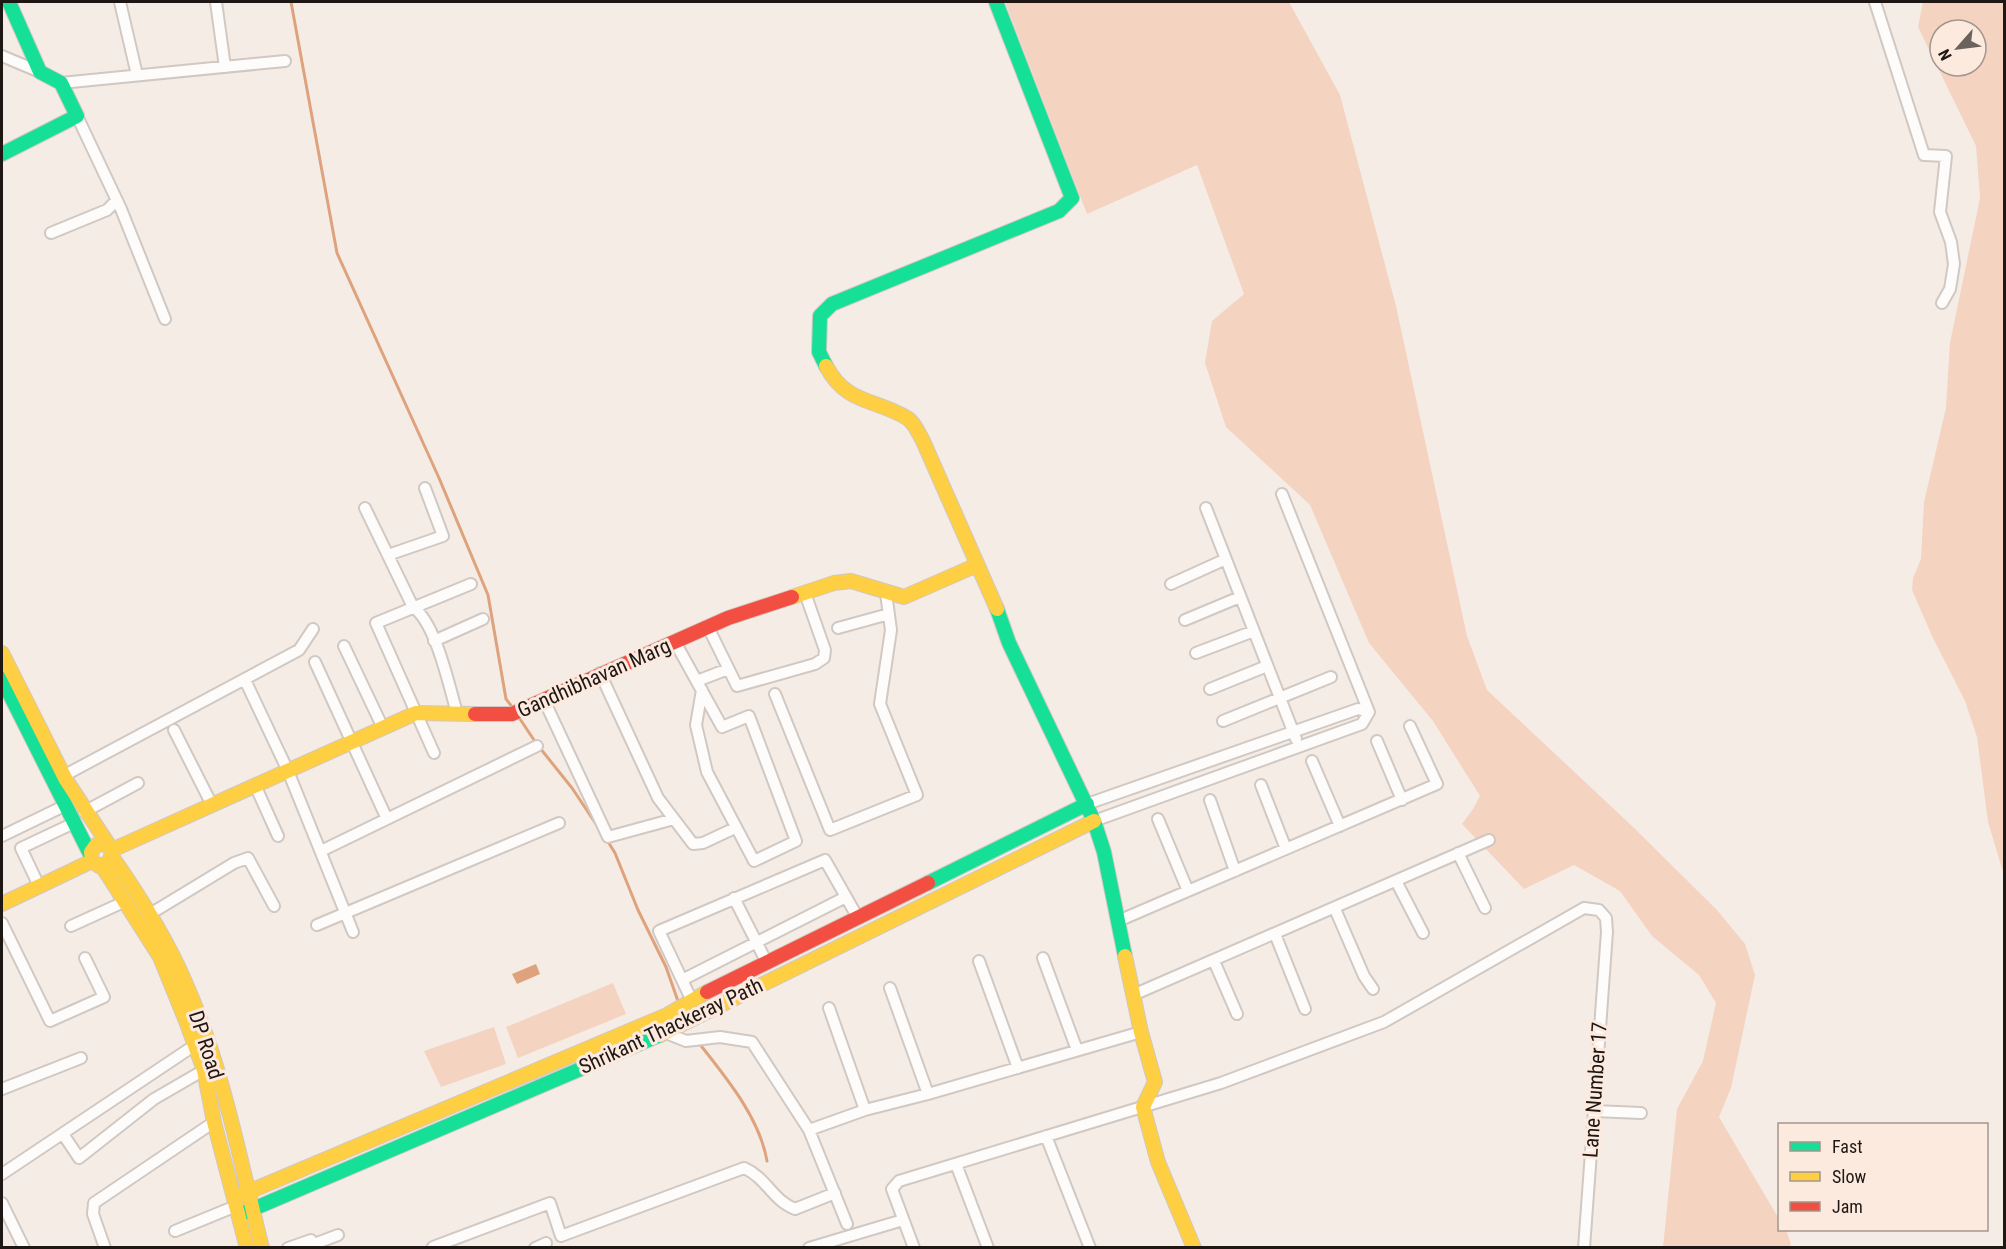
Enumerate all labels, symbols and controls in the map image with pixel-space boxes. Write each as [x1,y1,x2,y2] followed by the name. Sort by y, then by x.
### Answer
[1928,18,1988,78] north arrow
[1935,46,1956,64] text: N
[514,634,674,722] street label: Gandhibhavan Marg
[575,973,767,1079] street label: Shrikant Thackeray Path
[184,1008,228,1082] street label: DP Road
[1578,1021,1612,1159] street label: Lane Number 17
[1778,1123,1988,1231] legend
[1832,1136,1863,1157] text: Fast
[1832,1166,1867,1187] text: Slow
[1832,1196,1863,1217] text: Jam

